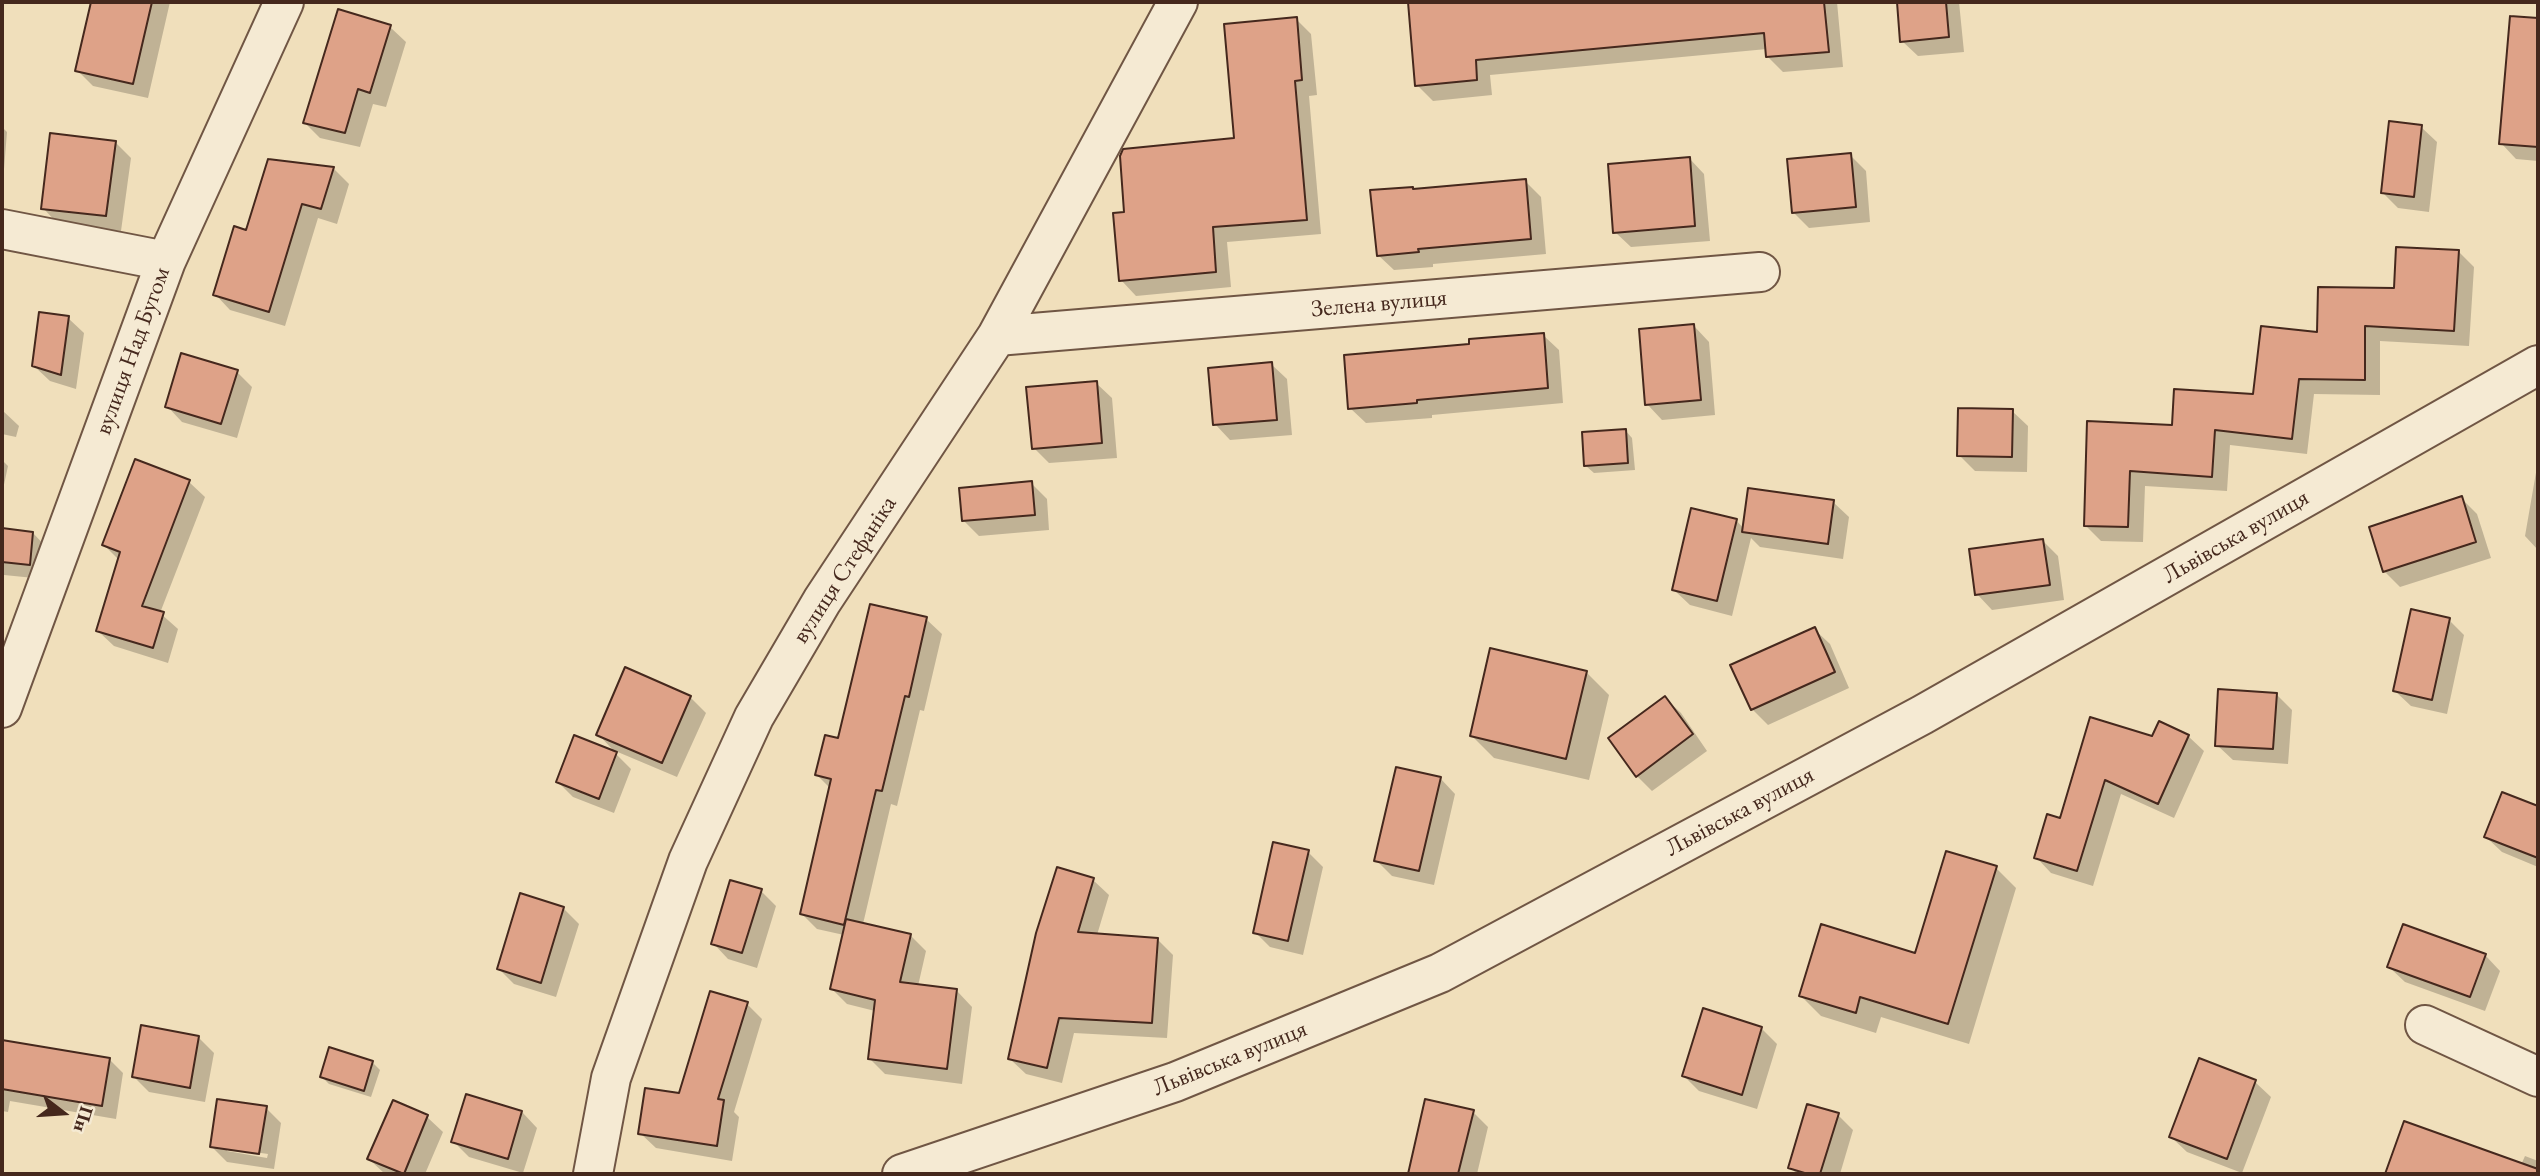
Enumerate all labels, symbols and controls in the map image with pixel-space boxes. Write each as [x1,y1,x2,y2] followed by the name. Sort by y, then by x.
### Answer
[89,263,177,439] street label: вулиця Над Бугом
[1310,284,1448,324] street label: Зелена вулиця
[2158,484,2314,590] street label: Львівська вулиця
[787,491,903,649] street label: вулиця Стефаніка
[1661,761,1819,863] street label: Львівська вулиця
[1149,1015,1311,1103] street label: Львівська вулиця
[28,1078,98,1148] north arrow
[68,1103,99,1135] text: Пн

